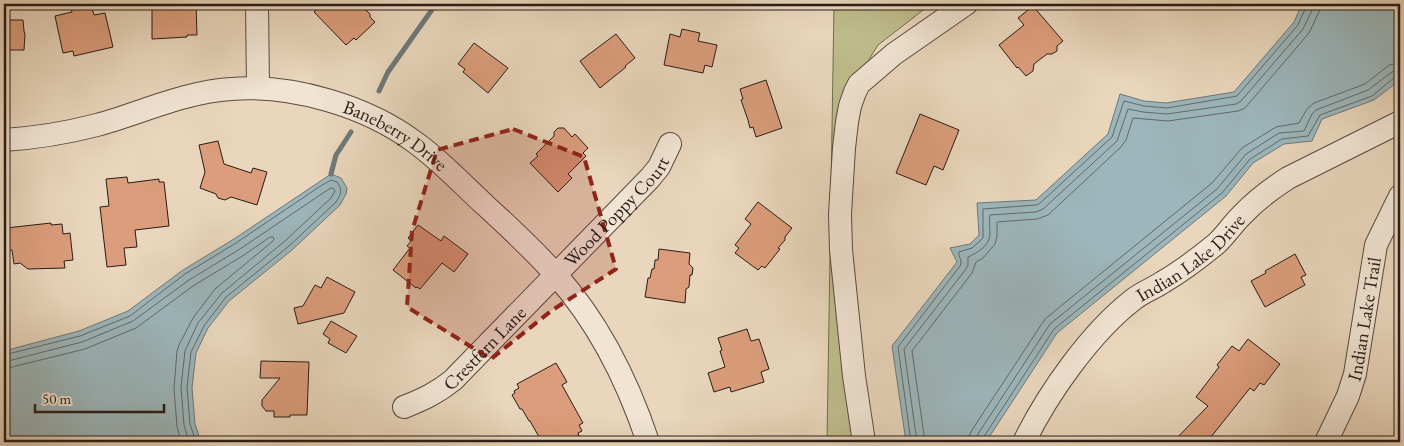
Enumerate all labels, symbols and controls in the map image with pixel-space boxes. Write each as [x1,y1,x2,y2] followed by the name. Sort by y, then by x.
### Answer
[340,94,453,177] street label: Baneberry Drive
[558,153,675,272] street label: Wood Poppy Court
[1131,208,1250,307] street label: Indian Lake Drive
[1342,255,1387,384] street label: Indian Lake Trail
[438,301,532,396] street label: Crestfern Lane
[35,381,164,413] scale bar
[42,389,71,408] text: 50 m

